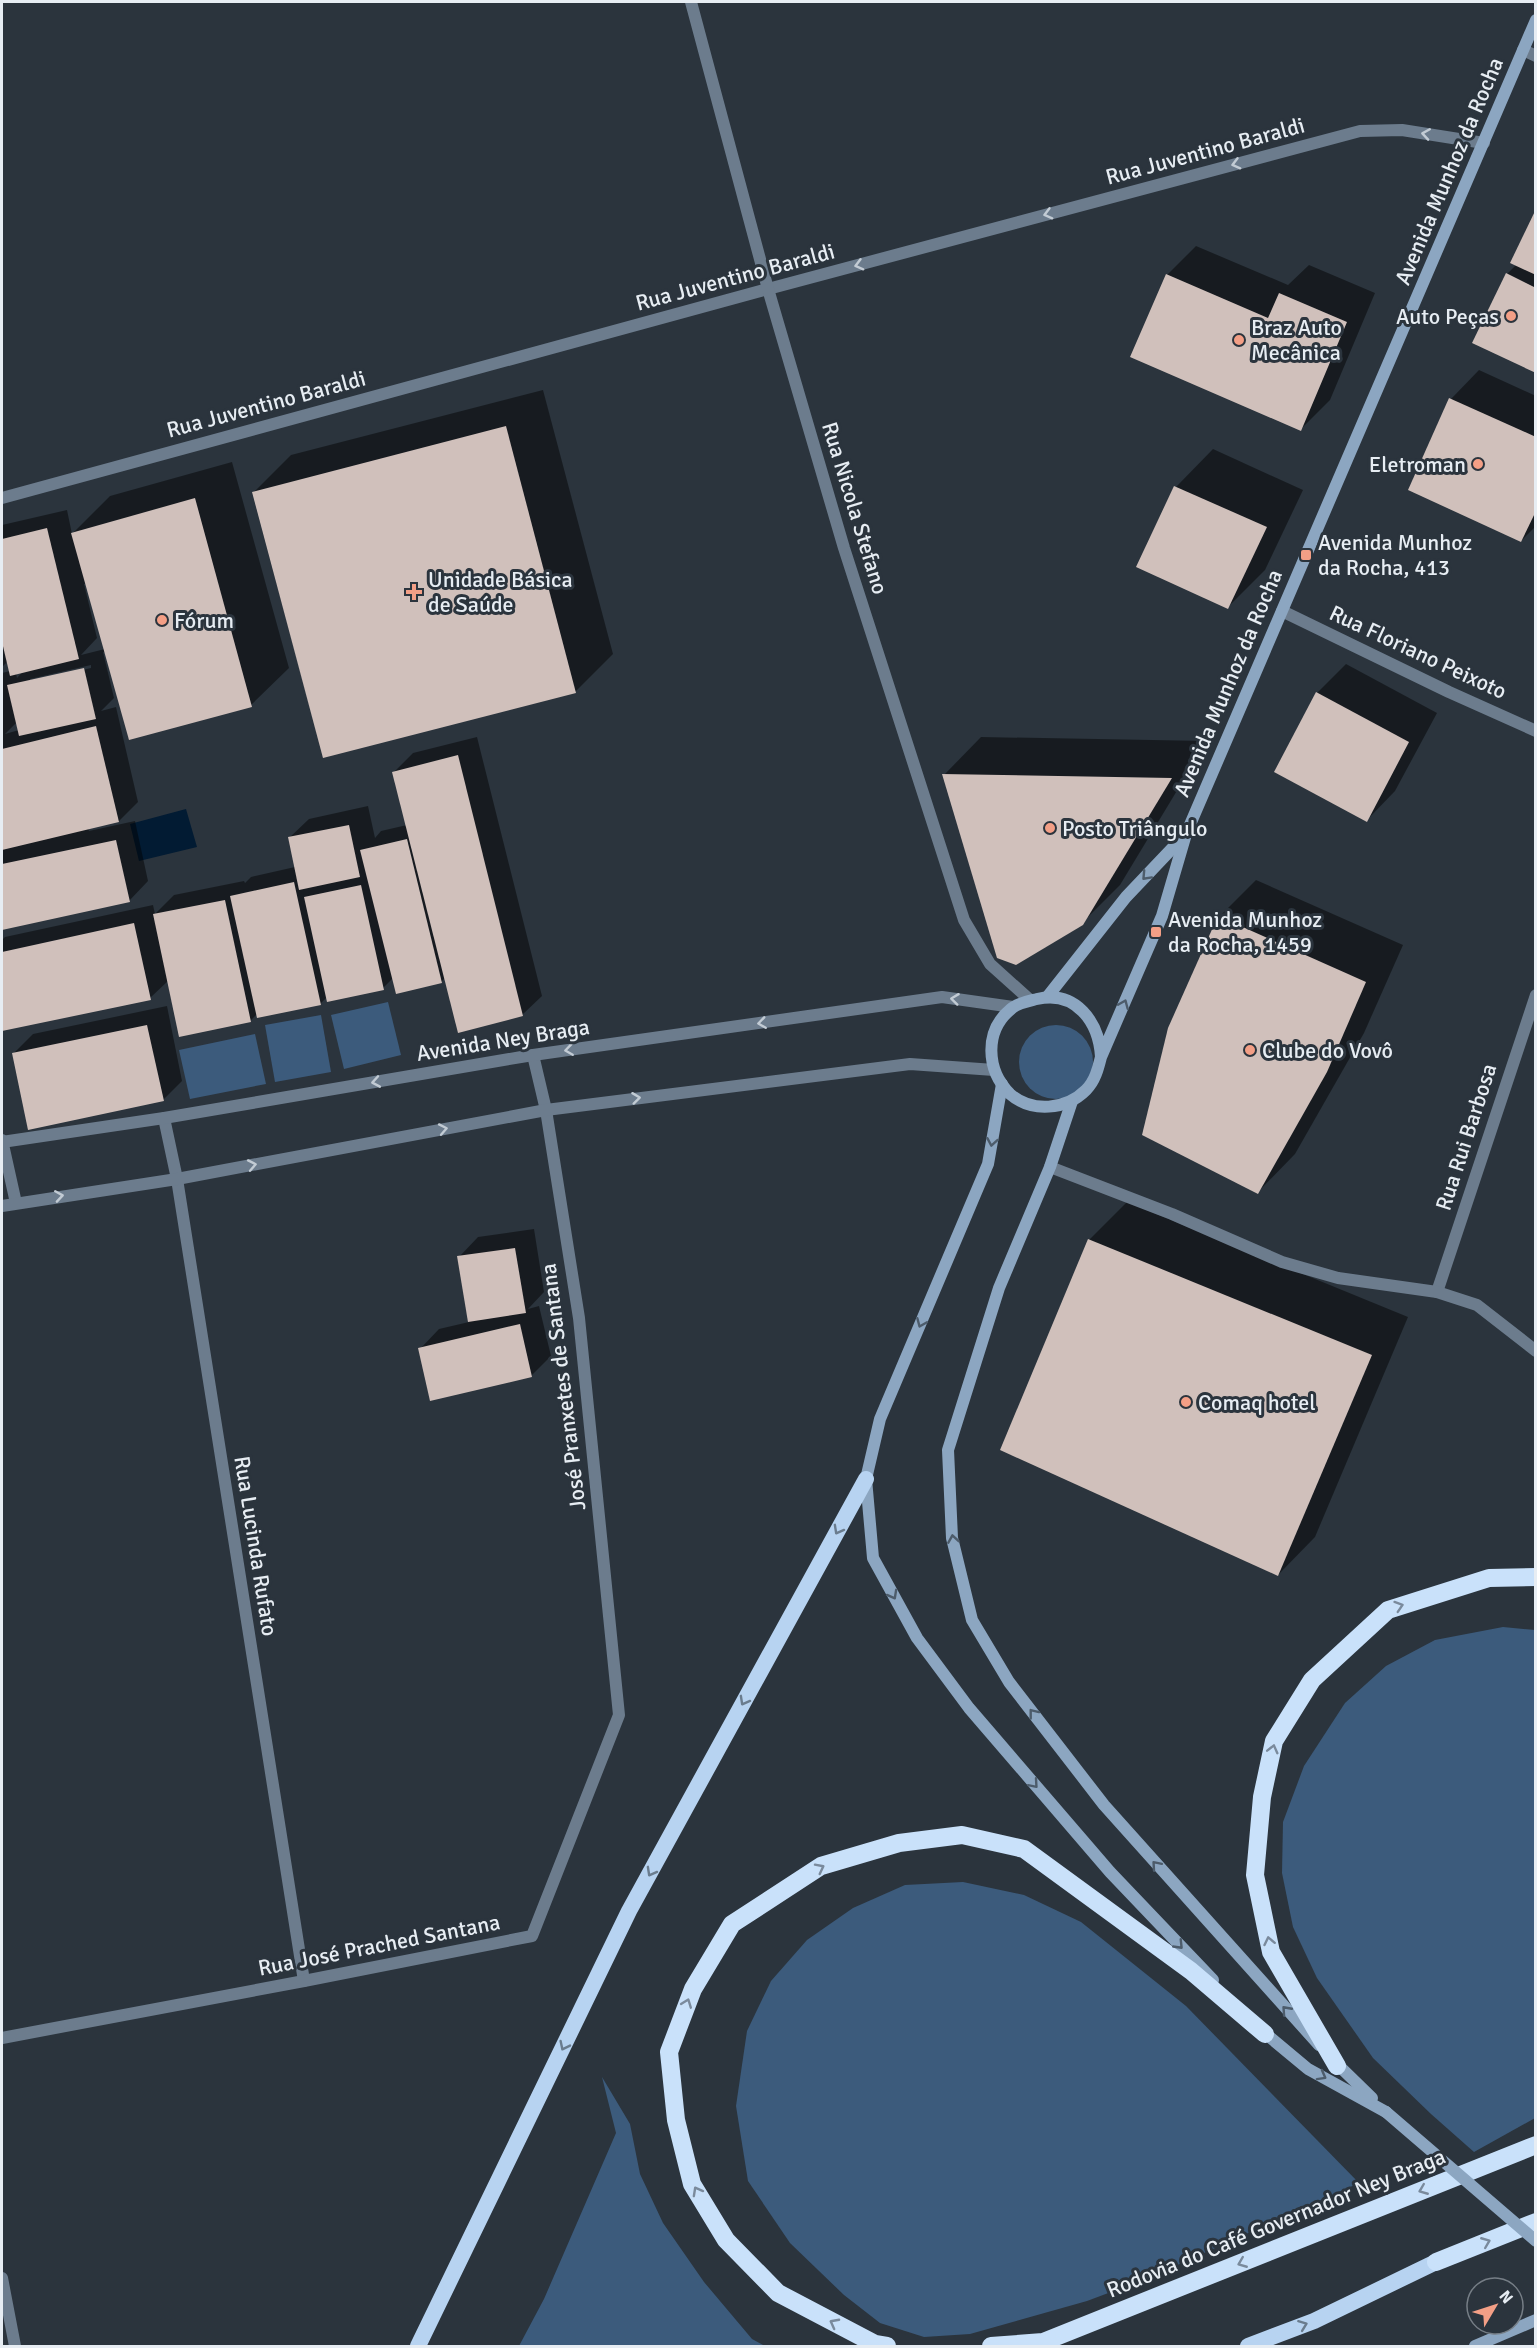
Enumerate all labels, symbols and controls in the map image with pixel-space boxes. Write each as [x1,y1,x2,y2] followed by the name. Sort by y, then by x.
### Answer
[1389,53,1509,289] street label: Avenida Munhoz da Rocha
[1103,111,1307,191] street label: Rua Juventino Baraldi
[1422,128,1432,141] one-way arrow
[1231,157,1242,169] one-way arrow
[1043,207,1053,220] one-way arrow
[633,237,837,317] street label: Rua Juventino Baraldi
[855,258,865,270] one-way arrow
[1396,303,1499,330] place label: Auto Peças
[1504,309,1518,323] marker: Auto Peças
[1251,314,1342,366] place label: Braz Auto Mecânica
[1232,333,1246,347] marker: Braz Auto Mecânica
[164,364,368,444] street label: Rua Juventino Baraldi
[816,419,894,597] street label: Rua Nicola Stefano
[1369,451,1466,478] place label: Eletroman
[1471,457,1485,471] marker: Eletroman
[1318,529,1472,581] place label: Avenida Munhoz da Rocha, 413
[1299,548,1313,562] marker: Avenida Munhoz da Rocha, 413
[1168,565,1288,801] street label: Avenida Munhoz da Rocha
[428,566,573,618] place label: Unidade Básica de Saúde
[405,583,423,601] marker: Unidade Básica de Saúde
[1325,599,1511,705] street label: Rua Floriano Peixoto
[174,607,234,634] place label: Fórum
[155,613,169,627] marker: Fórum
[1062,815,1207,842] place label: Posto Triângulo
[1043,821,1057,835] marker: Posto Triângulo
[1142,869,1153,880] one-way arrow
[1168,906,1322,958] place label: Avenida Munhoz da Rocha, 1459
[1149,925,1163,939] marker: Avenida Munhoz da Rocha, 1459
[950,993,959,1005] one-way arrow
[1117,999,1129,1010] one-way arrow
[414,1013,592,1067] street label: Avenida Ney Braga
[757,1016,766,1028] one-way arrow
[1262,1037,1393,1064] place label: Clube do Vovô
[1243,1043,1257,1057] marker: Clube do Vovô
[564,1044,573,1056] one-way arrow
[1430,1060,1502,1214] street label: Rua Rui Barbosa
[372,1075,382,1088] one-way arrow
[631,1093,640,1105] one-way arrow
[438,1123,448,1136] one-way arrow
[987,1137,999,1147] one-way arrow
[246,1159,256,1172] one-way arrow
[55,1191,64,1203] one-way arrow
[534,1262,592,1512] street label: José Pranxetes de Santana
[916,1317,928,1328] one-way arrow
[1198,1389,1316,1416] place label: Comaq hotel
[1179,1395,1193,1409] marker: Comaq hotel
[228,1454,284,1638] street label: Rua Lucinda Rufato
[834,1524,845,1534] one-way arrow
[948,1534,960,1544] one-way arrow
[886,1589,897,1599] one-way arrow
[1393,1601,1404,1614] one-way arrow
[740,1695,752,1705] one-way arrow
[1029,1709,1040,1720] one-way arrow
[1265,1744,1278,1754] one-way arrow
[1027,1777,1038,1788] one-way arrow
[1152,1861,1163,1872] one-way arrow
[814,1864,825,1876] one-way arrow
[647,1866,658,1876] one-way arrow
[256,1908,502,1982] street label: Rua José Prached Santana
[1263,1937,1276,1947] one-way arrow
[1172,1938,1183,1948] one-way arrow
[680,1998,693,2009] one-way arrow
[1282,2006,1293,2017] one-way arrow
[559,2040,571,2051] one-way arrow
[1316,2069,1326,2080] one-way arrow
[1103,2142,1449,2304] street label: Rodovia do Café Governador Ney Braga
[1418,2183,1428,2196] one-way arrow
[693,2187,704,2197] one-way arrow
[1480,2237,1491,2249] one-way arrow
[1237,2256,1248,2268] one-way arrow
[1465,2276,1525,2336] north arrow
[1495,2287,1517,2308] text: N
[830,2319,840,2330] one-way arrow
[1297,2320,1308,2333] one-way arrow

